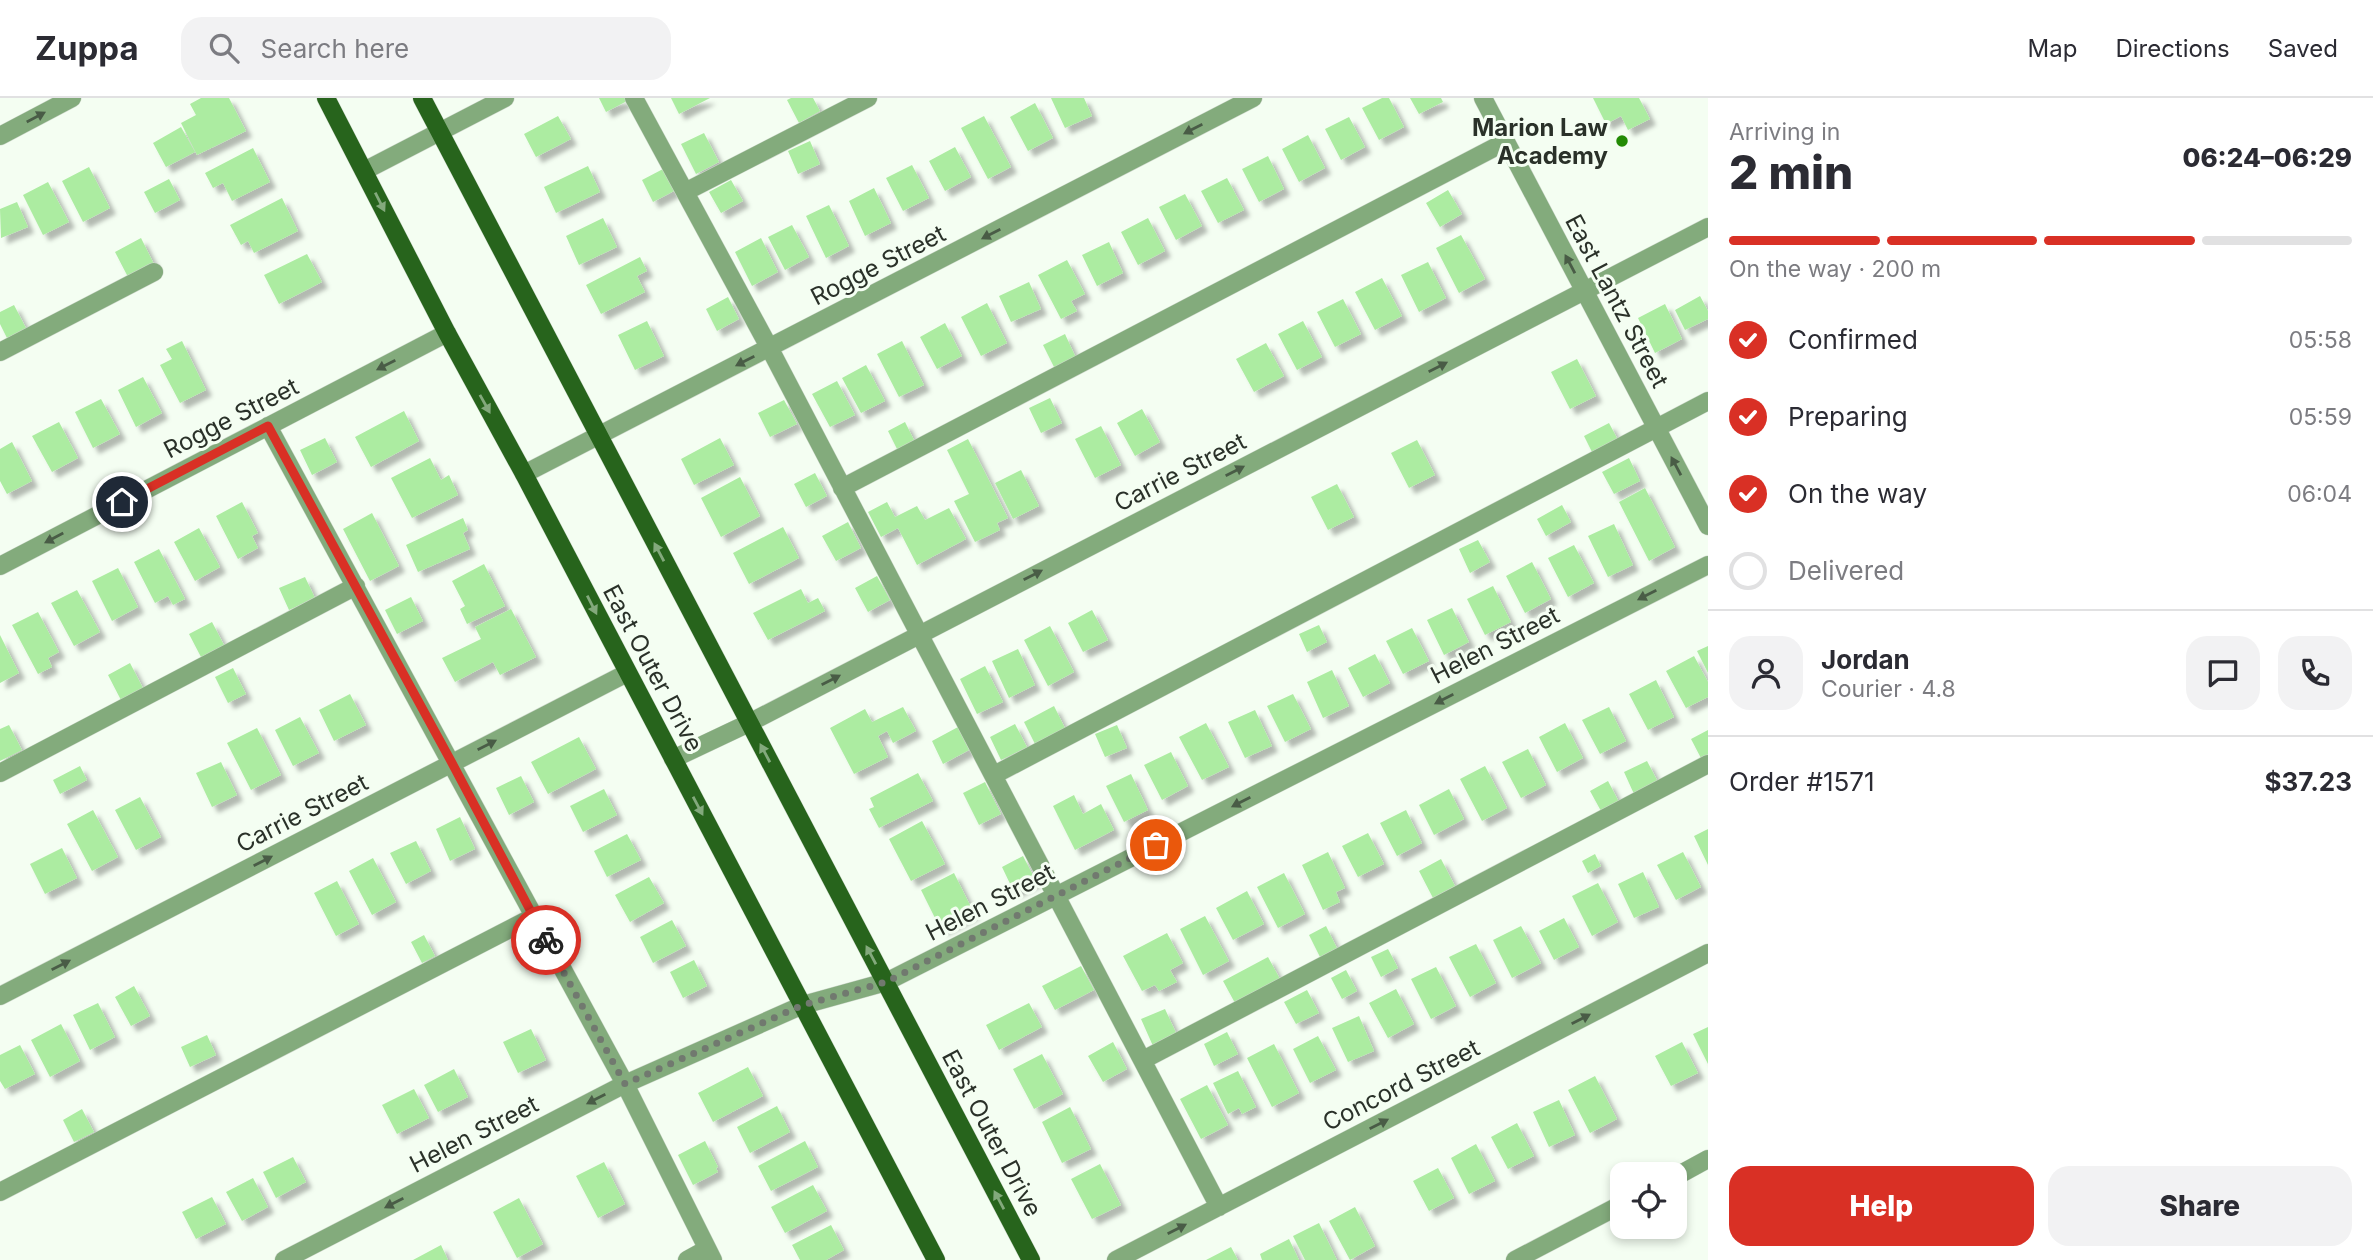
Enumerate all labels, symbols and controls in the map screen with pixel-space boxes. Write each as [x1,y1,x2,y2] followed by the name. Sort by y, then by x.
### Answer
[181,17,671,80] search box
[35,28,139,68] text: Zuppa
[205,29,243,67] icon: search
[261,33,409,64] text: Search here
[2028,34,2077,63] text: Map
[2115,34,2230,63] text: Directions
[2268,34,2338,63] text: Saved
[26,111,46,122] one-way arrow
[1472,113,1609,170] place label: Marion Law Academy
[1729,118,1840,146] text: Arriving in
[1183,124,1203,135] one-way arrow
[1614,133,1630,149] marker: Marion Law Academy
[2182,142,2352,173] text: 06:24–06:29
[1729,144,1853,200] text: 2 min
[374,192,386,212] one-way arrow
[1559,209,1675,393] street label: East Lantz Street
[806,219,950,311] street label: Rogge Street
[981,228,1001,240] one-way arrow
[1565,254,1577,274] one-way arrow
[1729,255,1941,283] text: On the way · 200 m
[1729,321,1767,359] icon: check
[1788,324,1918,355] text: Confirmed
[2289,326,2352,354] text: 05:58
[735,356,755,367] one-way arrow
[376,358,396,370] one-way arrow
[1428,361,1448,373] one-way arrow
[159,372,303,464] street label: Rogge Street
[479,394,491,414] one-way arrow
[1729,398,1767,436] icon: check
[1788,401,1908,432] text: Preparing
[2289,403,2352,431] text: 05:59
[1109,426,1251,518] street label: Carrie Street
[1670,456,1682,476] one-way arrow
[1226,465,1245,477] one-way arrow
[92,472,152,532] pin
[1729,475,1767,513] icon: check
[1788,478,1927,509] text: On the way
[2287,480,2352,508] text: 06:04
[103,483,141,521] icon: home
[44,532,64,543] one-way arrow
[654,542,665,562] one-way arrow
[1788,555,1904,586] text: Delivered
[1023,570,1043,581] one-way arrow
[597,580,709,756] street label: East Outer Drive
[1637,590,1657,601] one-way arrow
[585,595,597,615] one-way arrow
[1426,600,1564,690] street label: Helen Street
[1729,636,1803,710] button: person
[2186,636,2260,710] button: chat
[2278,636,2352,710] button: phone
[1821,644,1910,675] text: Jordan
[821,674,841,686] one-way arrow
[1821,675,1956,703] text: Courier · 4.8
[1434,693,1454,704] one-way arrow
[477,739,497,751] one-way arrow
[759,743,771,763] one-way arrow
[1729,766,1875,797] text: Order #1571
[2264,766,2352,797] text: $37.23
[231,767,373,859] street label: Carrie Street
[1231,795,1251,807] one-way arrow
[692,796,704,816] one-way arrow
[1126,815,1186,875] pin
[1137,826,1175,864] icon: bag
[253,855,273,866] one-way arrow
[921,857,1059,947] street label: Helen Street
[511,905,581,975] courier
[527,921,565,959] icon: bike
[865,945,877,964] one-way arrow
[51,959,71,971] one-way arrow
[1571,1013,1591,1025] one-way arrow
[1318,1033,1484,1137] street label: Concord Street
[936,1045,1048,1221] street label: East Outer Drive
[405,1089,543,1179] street label: Helen Street
[586,1093,606,1105] one-way arrow
[1369,1118,1389,1129] one-way arrow
[1610,1162,1687,1239] map controls
[1610,1162,1687,1239] button: locate
[1729,1166,2034,1246] button: Help
[2048,1166,2352,1246] button: Share
[994,1189,1006,1209] one-way arrow
[384,1198,404,1209] one-way arrow
[1167,1223,1187,1234] one-way arrow

